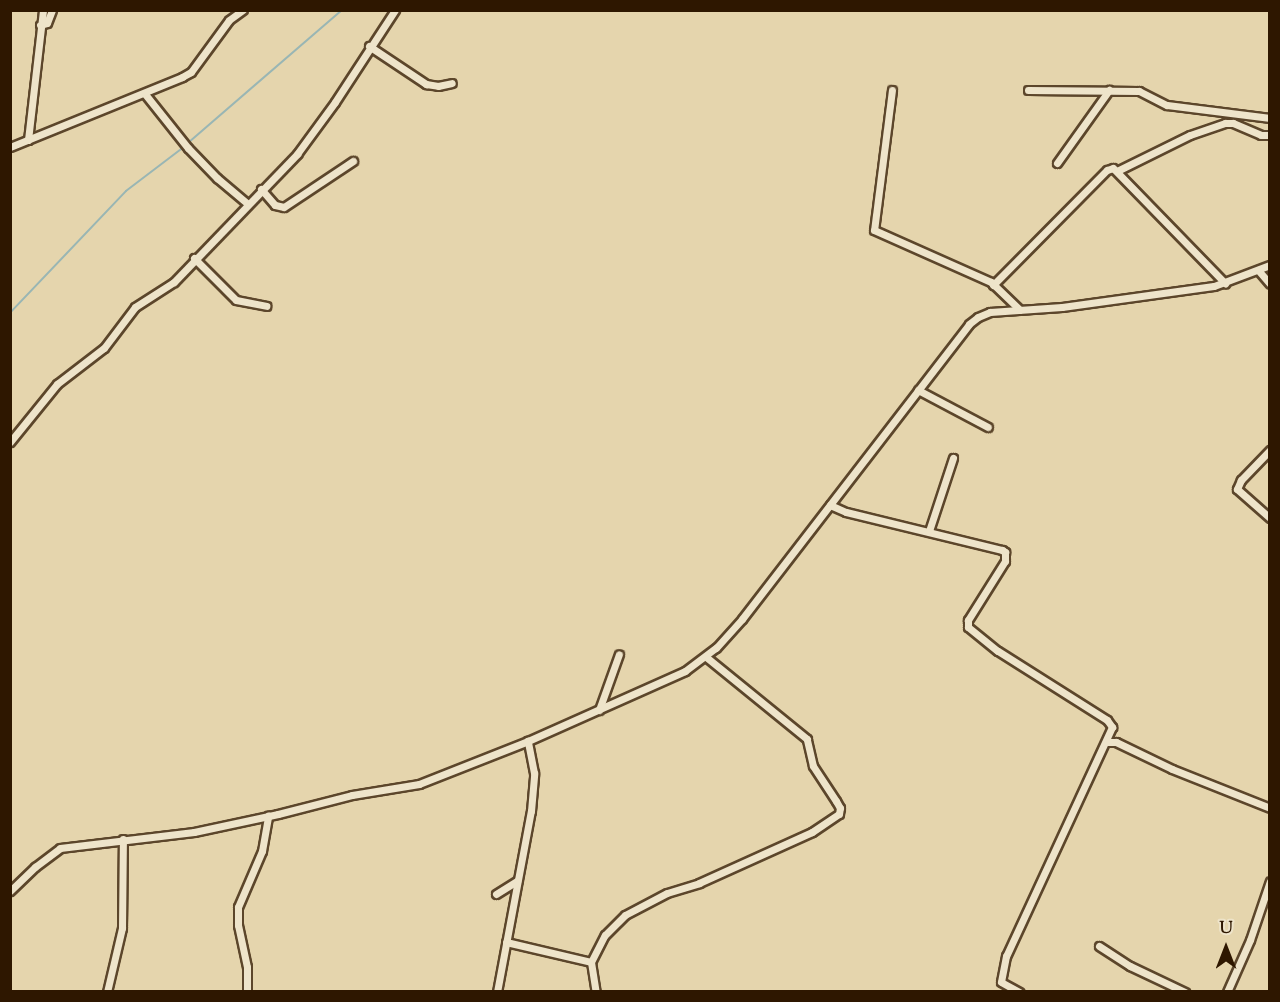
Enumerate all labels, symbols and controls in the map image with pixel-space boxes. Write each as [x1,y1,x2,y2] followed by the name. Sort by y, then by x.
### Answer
[1196,918,1256,978] north arrow
[1219,918,1233,941] text: U

